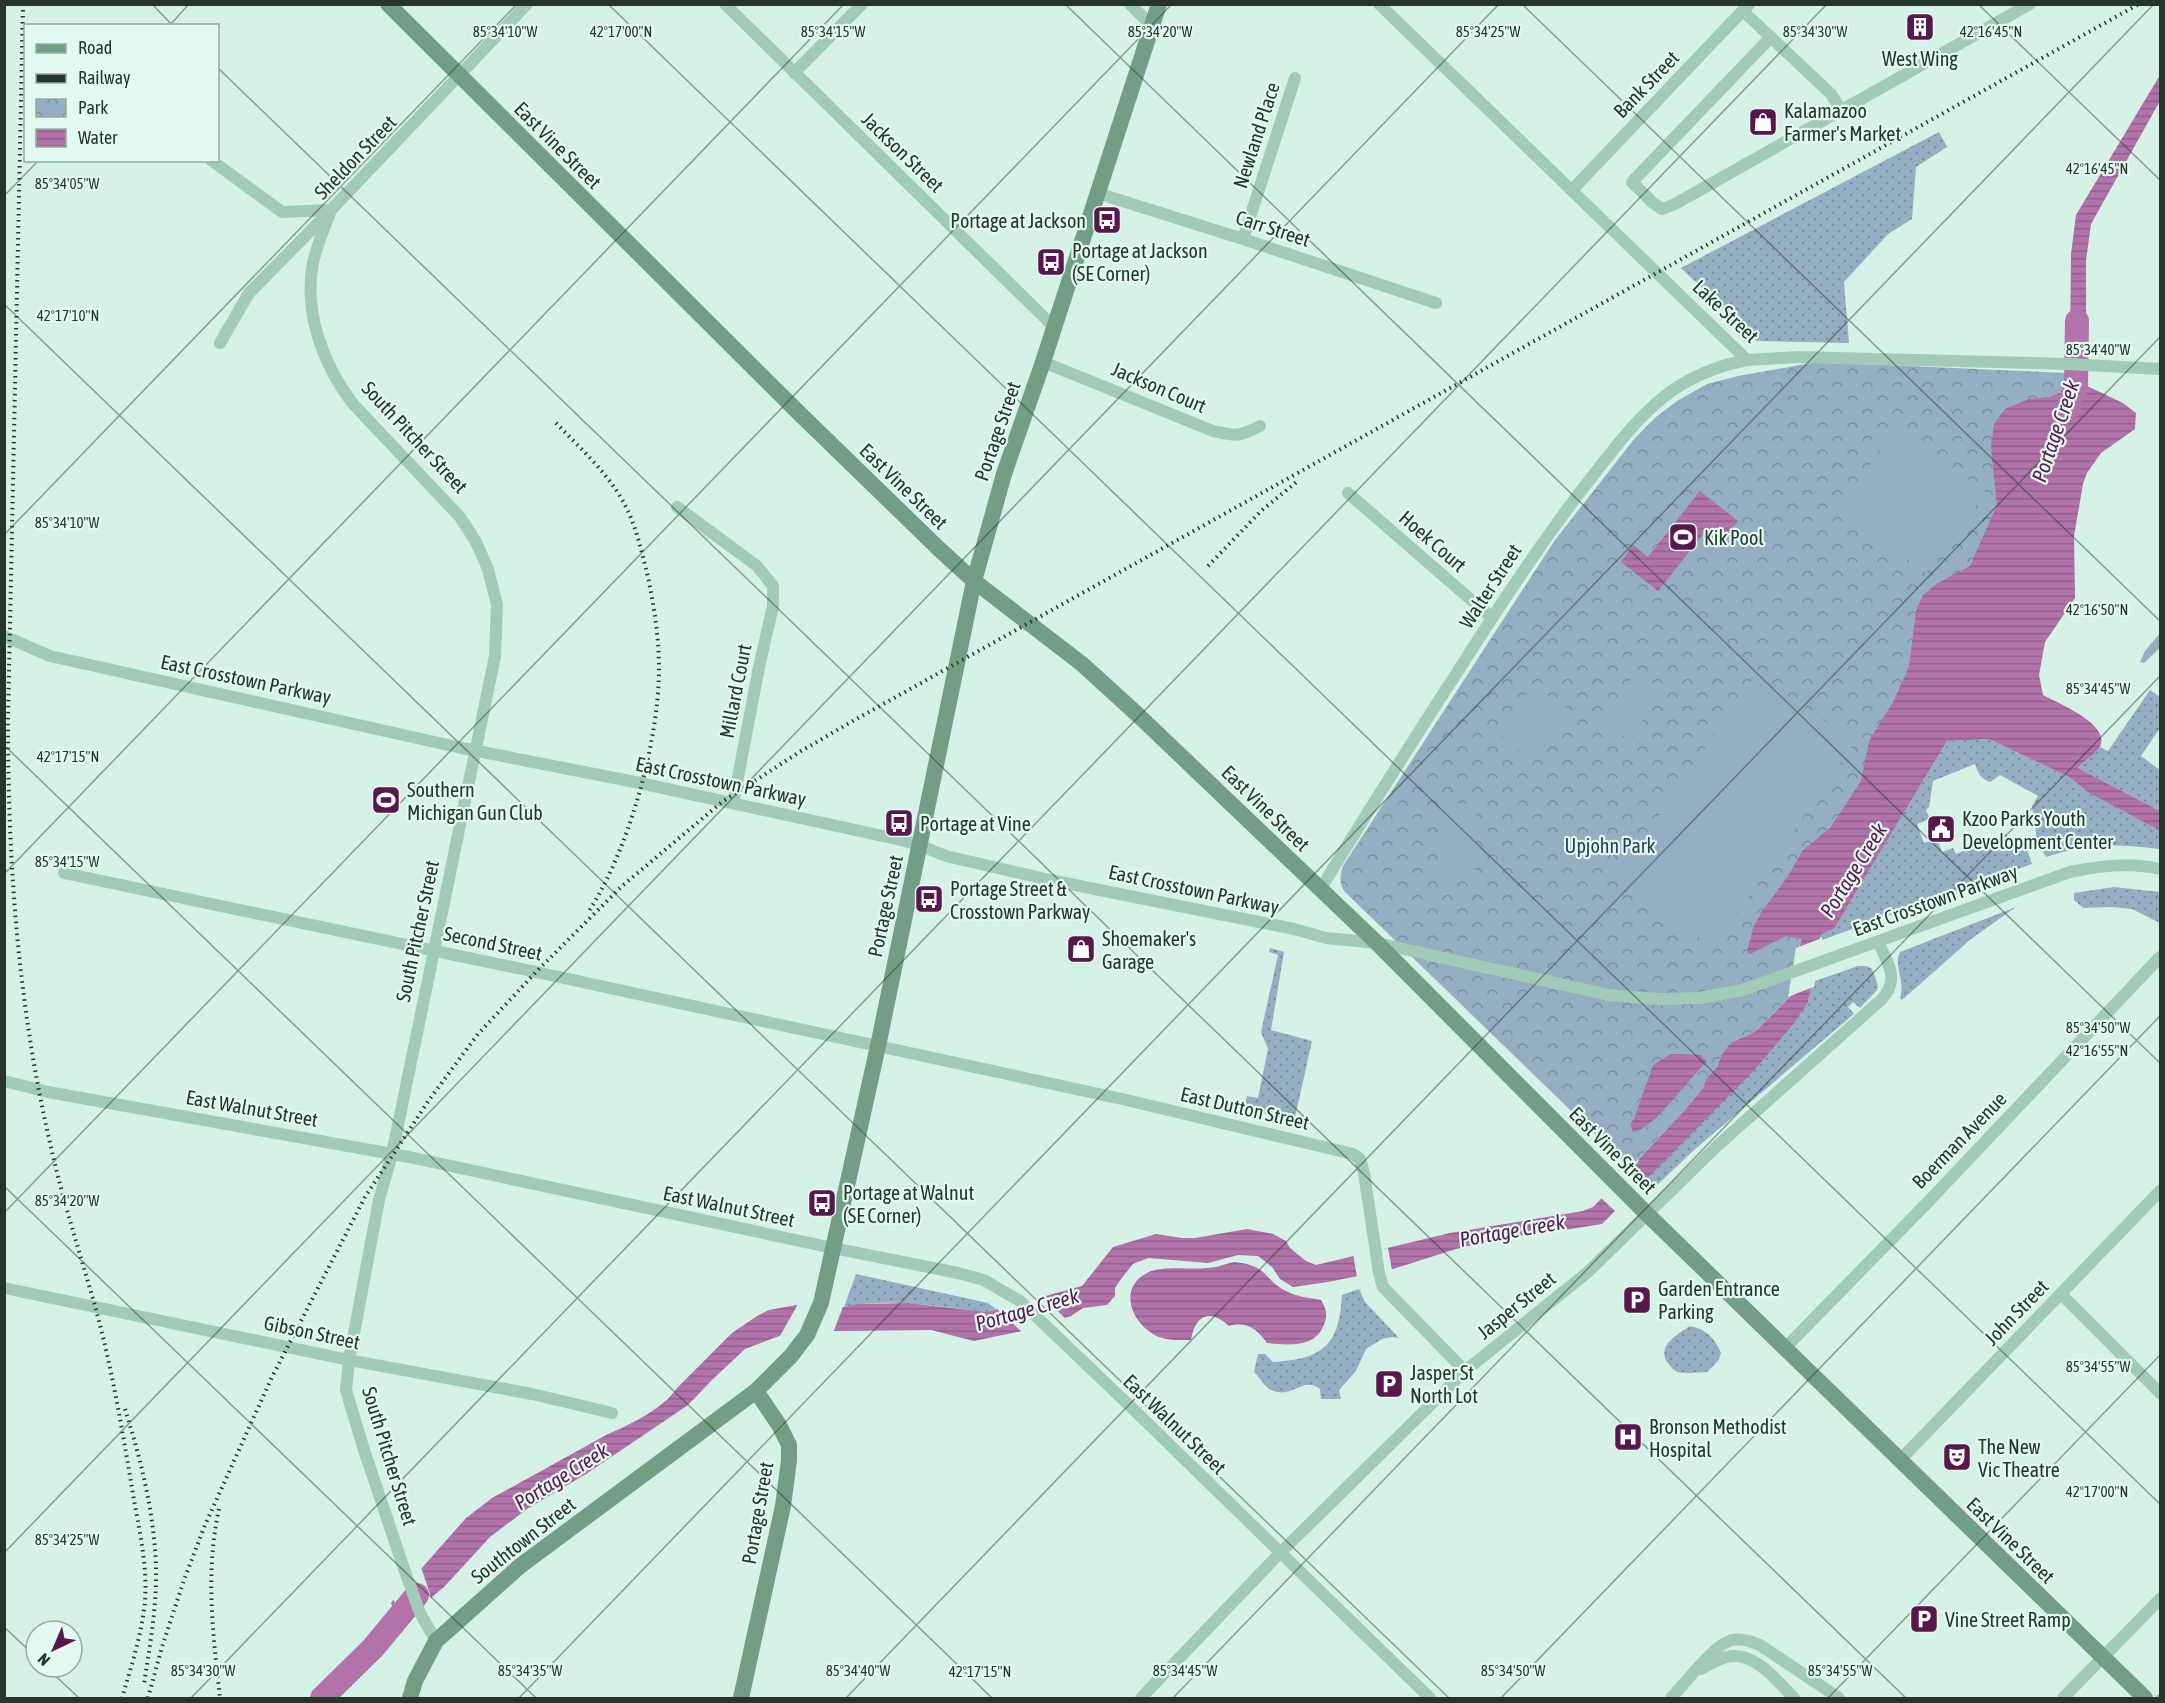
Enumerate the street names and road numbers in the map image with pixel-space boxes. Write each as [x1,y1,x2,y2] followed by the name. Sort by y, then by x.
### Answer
[1609,46,1684,122] street label: Bank Street
[1228,79,1284,191] street label: Newland Place
[510,97,606,193] street label: East Vine Street
[857,107,949,197] street label: Jackson Street
[309,110,401,204] street label: Sheldon Street
[1233,205,1313,251] street label: Carr Street
[1688,275,1764,347] street label: Lake Street
[1108,357,1210,417] street label: Jackson Court
[358,377,473,498] street label: South Pitcher Street
[969,378,1025,484] street label: Portage Street
[855,438,953,534] street label: East Vine Street
[1395,506,1471,576] street label: Hoek Court
[1454,539,1526,632] street label: Walter Street
[715,642,755,740] street label: Millard Court
[159,650,333,708] street label: East Crosstown Parkway
[634,752,808,810] street label: East Crosstown Parkway
[1217,760,1315,856] street label: East Vine Street
[863,853,907,959] street label: Portage Street
[391,858,443,1004] street label: South Pitcher Street
[1107,860,1281,918] street label: East Crosstown Parkway
[1849,860,2021,940] street label: East Crosstown Parkway
[442,921,545,965] street label: Second Street
[1178,1082,1312,1134] street label: East Dutton Street
[184,1085,320,1131] street label: East Walnut Street
[1907,1087,2011,1193] street label: Boerman Avenue
[1565,1102,1661,1198] street label: East Vine Street
[661,1181,797,1231] street label: East Walnut Street
[1472,1266,1560,1343] street label: Jasper Street
[1979,1274,2053,1349] street label: John Street
[262,1311,362,1353] street label: Gibson Street
[1119,1369,1231,1479] street label: East Walnut Street
[358,1384,422,1528] street label: South Pitcher Street
[737,1460,777,1566] street label: Portage Street
[466,1492,580,1588] street label: Southtown Street
[1962,1492,2060,1588] street label: East Vine Street

